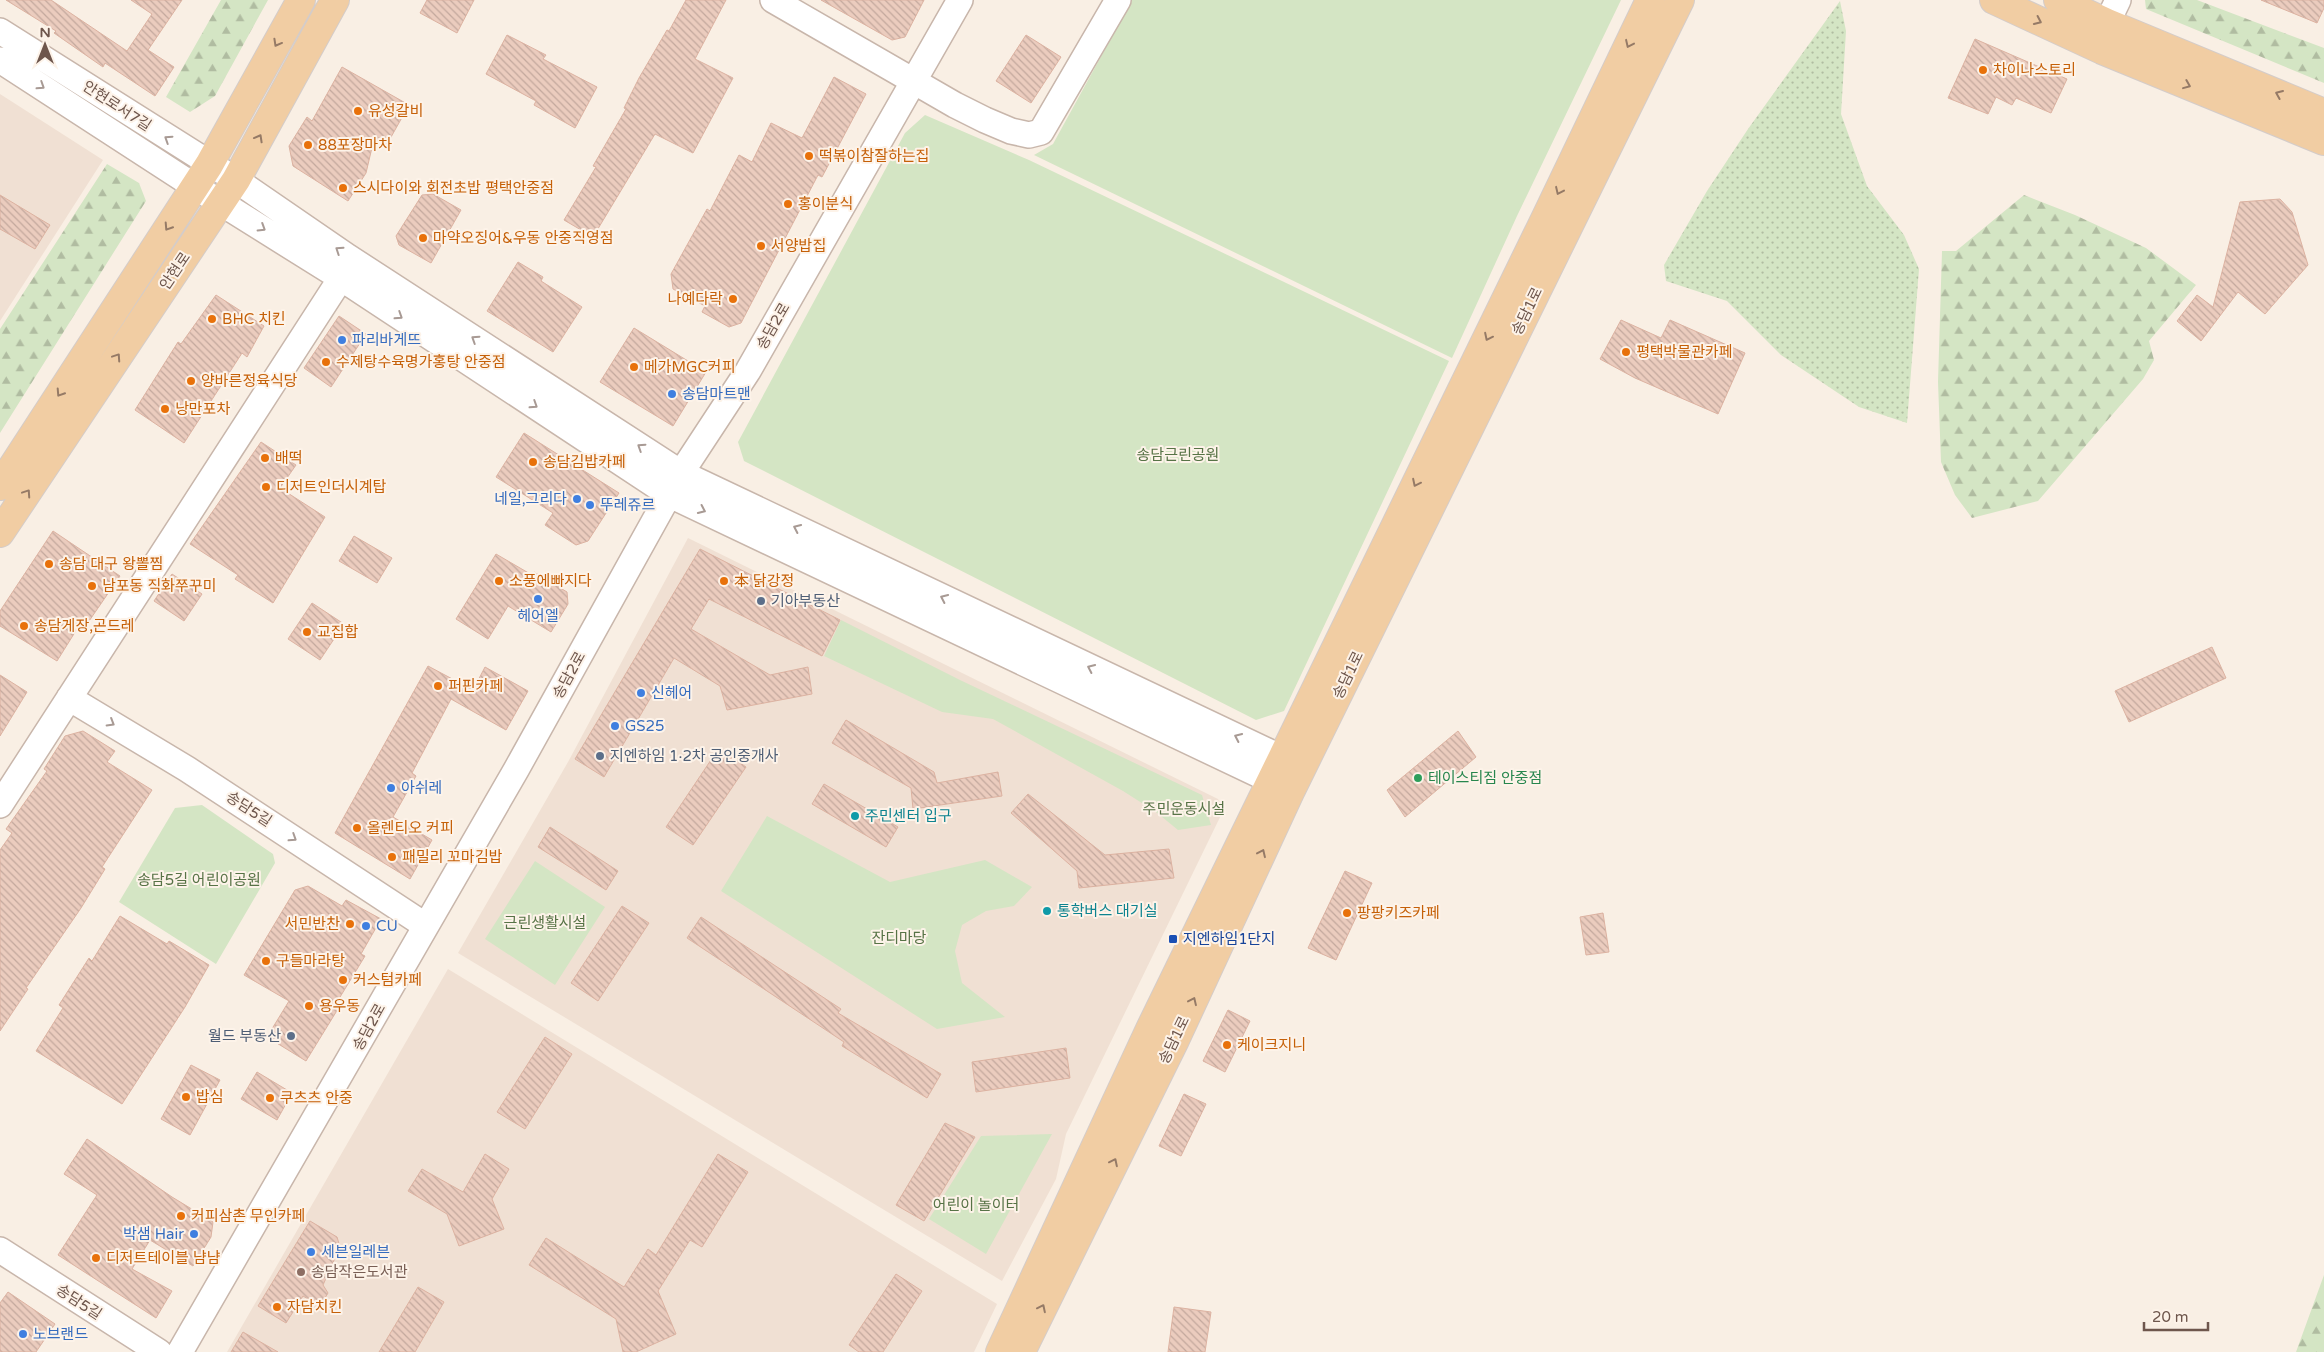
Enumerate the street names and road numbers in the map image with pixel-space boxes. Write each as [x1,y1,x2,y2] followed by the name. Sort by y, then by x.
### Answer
[79,77,155,135] street label: 안현로서7길
[156,249,194,293] street label: 안현로
[1508,284,1546,338] street label: 송담1로
[752,299,794,353] street label: 송담2로
[549,648,589,702] street label: 송담2로
[1329,648,1367,702] street label: 송담1로
[223,788,275,830] street label: 송담5길
[349,1000,389,1054] street label: 송담2로
[1155,1013,1193,1067] street label: 송담1로
[53,1281,105,1323] street label: 송담5길

